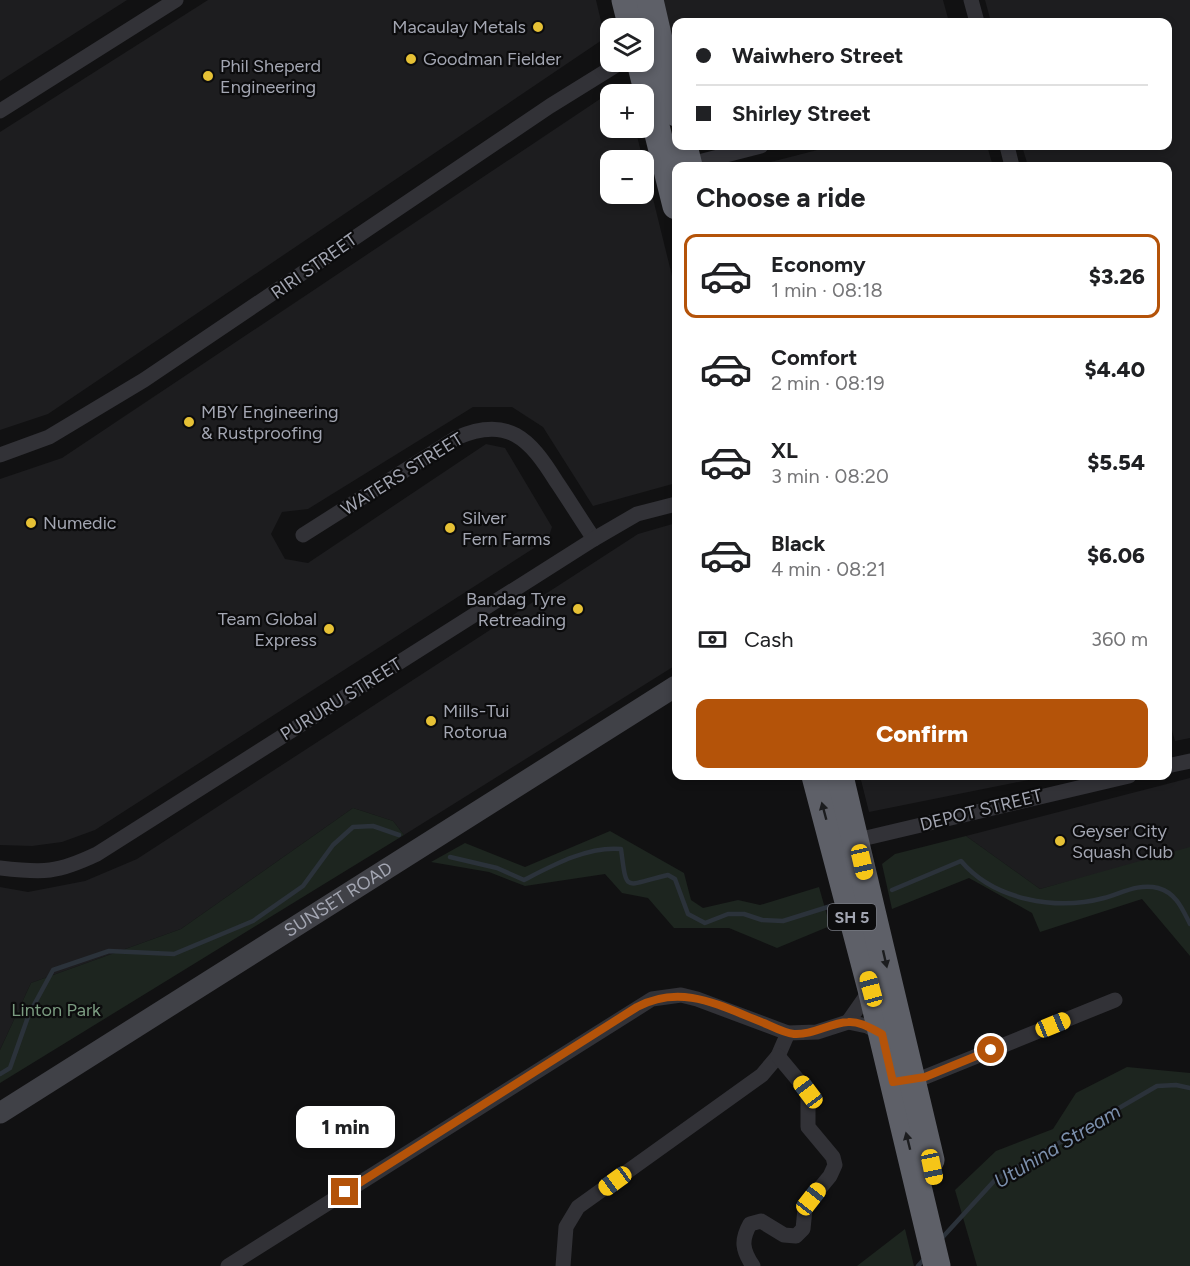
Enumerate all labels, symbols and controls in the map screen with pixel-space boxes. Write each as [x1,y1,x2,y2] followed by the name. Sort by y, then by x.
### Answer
[392,16,526,38] place label: Macaulay Metals
[600,18,654,204] map controls
[600,18,654,72] button: layers
[531,20,545,34] marker: Macaulay Metals
[732,42,903,69] text: Waiwhero Street
[423,48,561,70] place label: Goodman Fielder
[404,52,418,66] marker: Goodman Fielder
[220,55,321,98] place label: Phil Sheperd Engineering
[201,69,215,83] marker: Phil Sheperd Engineering
[600,84,654,138] button: +
[732,100,871,127] text: Shirley Street
[600,150,654,204] button: −
[696,181,865,214] text: Choose a ride
[267,228,361,304] street label: RIRI STREET
[699,249,753,303] icon: car
[771,251,866,278] text: Economy
[1089,263,1145,290] text: $3.26
[771,278,883,302] text: 1 min · 08:18
[699,342,753,396] icon: car
[771,344,857,371] text: Comfort
[1085,356,1145,383] text: $4.40
[771,371,885,395] text: 2 min · 08:19
[201,401,339,444] place label: MBY Engineering & Rustproofing
[182,415,196,429] marker: MBY Engineering & Rustproofing
[337,428,467,520] street label: WATERS STREET
[699,435,753,489] icon: car
[771,437,798,464] text: XL
[1087,449,1145,476] text: $5.54
[771,464,889,488] text: 3 min · 08:20
[462,507,551,550] place label: Silver Fern Farms
[43,512,117,534] place label: Numedic
[24,516,38,530] marker: Numedic
[443,521,457,535] marker: Silver Fern Farms
[699,528,753,582] icon: car
[771,530,825,557] text: Black
[1087,542,1145,569] text: $6.06
[771,557,886,581] text: 4 min · 08:21
[466,588,566,631] place label: Bandag Tyre Retreading
[571,602,585,616] marker: Bandag Tyre Retreading
[218,608,317,651] place label: Team Global Express
[322,622,336,636] marker: Team Global Express
[696,623,729,656] icon: cash
[744,626,794,653] text: Cash
[1091,627,1148,651] text: 360 m
[276,653,406,745] street label: PURURU STREET
[696,699,1148,768] button: Confirm
[443,700,510,743] place label: Mills-Tui Rotorua
[424,714,438,728] marker: Mills-Tui Rotorua
[918,784,1044,836] street label: DEPOT STREET
[819,801,829,820] one-way arrow
[1072,820,1173,863] place label: Geyser City Squash Club
[1053,834,1067,848] marker: Geyser City Squash Club
[849,842,875,882] car
[280,857,396,942] street label: SUNSET ROAD
[828,904,876,930] road number: SH 5
[881,950,891,968] one-way arrow
[858,969,884,1009] car
[11,999,101,1021] park label: Linton Park
[1033,1010,1073,1040] car
[977,1036,1004,1063] route start
[790,1072,826,1112] car
[989,1099,1125,1193] water label: Utuhina Stream
[296,1105,394,1147] callout: 1 min
[322,1115,369,1139] text: 1 min
[902,1132,912,1150] one-way arrow
[919,1148,945,1186] car
[595,1163,635,1199] car
[331,1178,358,1205] route end
[793,1179,829,1219] car

